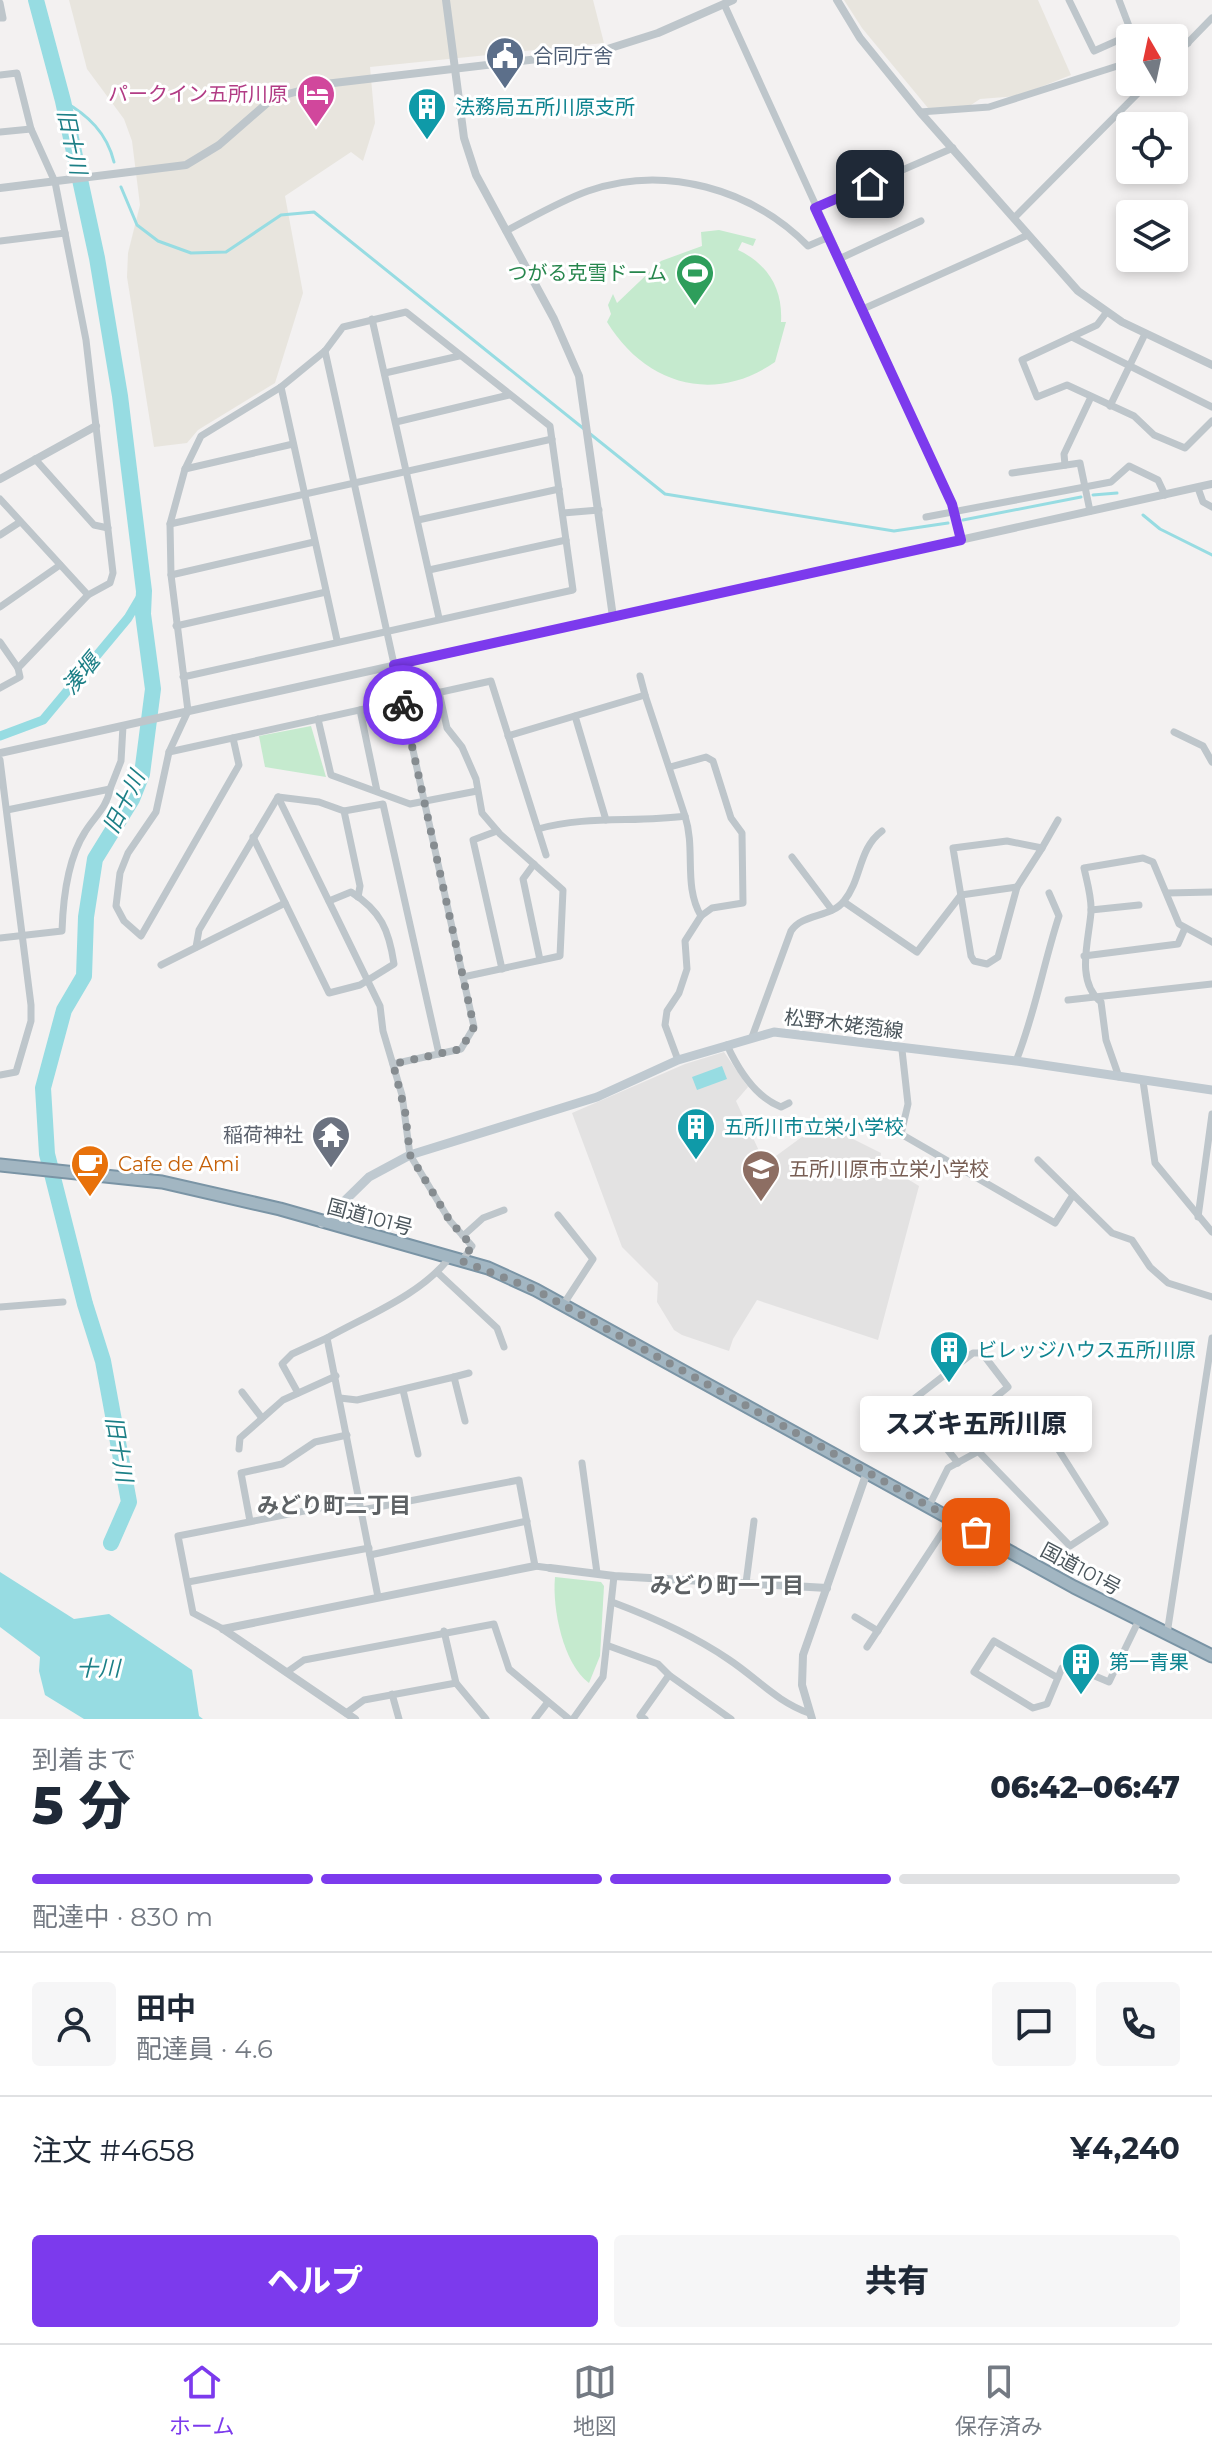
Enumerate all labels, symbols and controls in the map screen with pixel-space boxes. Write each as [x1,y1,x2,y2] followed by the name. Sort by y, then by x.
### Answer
[1116,24,1188,96] north arrow
[1116,24,1188,272] map controls
[484,35,526,90] public building icon: 合同庁舎
[533,44,613,68] place label: 合同庁舎
[295,73,337,128] hotel icon: パークイン五所川原
[108,82,288,106] place label: パークイン五所川原
[406,86,448,141] building icon: 法務局五所川原支所
[455,95,635,119] place label: 法務局五所川原支所
[52,107,92,179] water label: 旧十川
[1116,112,1188,184] button: locate
[836,150,904,218] pin
[848,162,892,206] icon: home
[1116,200,1188,272] button: layers
[674,252,716,307] sports icon: つがる克雪ドーム
[508,261,667,285] place label: つがる克雪ドーム
[57,645,108,700] water label: 湊堰
[363,665,443,745] courier
[381,683,425,727] icon: bike
[97,765,151,838] water label: 旧十川
[783,1005,905,1043] street label: 松野木姥萢線
[675,1106,717,1161] building icon: 五所川市立栄小学校
[310,1114,352,1169] temple icon: 稲荷神社
[724,1115,904,1139] place label: 五所川市立栄小学校
[223,1123,303,1147] place label: 稲荷神社
[69,1143,111,1198] cafe icon: Cafe de Ami
[740,1148,782,1203] school or university icon: 五所川原市立栄小学校
[118,1152,240,1176] place label: Cafe de Ami
[789,1157,989,1181] place label: 五所川原市立栄小学校
[325,1194,415,1240] street label: 国道101号
[928,1329,970,1384] building icon: ビレッジハウス五所川原
[977,1338,1196,1362] place label: ビレッジハウス五所川原
[860,1396,1092,1452] callout: スズキ五所川原
[885,1408,1067,1440] text: スズキ五所川原
[100,1414,138,1486] water label: 旧十川
[257,1492,411,1519] district label: みどり町二丁目
[942,1498,1010,1566] pin
[954,1510,998,1554] icon: bag
[1037,1538,1125,1600] street label: 国道101号
[650,1572,804,1599] district label: みどり町一丁目
[1060,1641,1102,1696] building icon: 第一青果
[1109,1650,1189,1674] place label: 第一青果
[76,1655,122,1682] water label: 十川
[32,1744,136,1776] text: 到着まで
[990,1769,1180,1806] text: 06:42–06:47
[32,1774,131,1837] text: 5 分
[32,1901,213,1933] text: 配達中 · 830 m
[32,1982,116,2066] button: person
[992,1982,1076,2066] button: chat
[1096,1982,1180,2066] button: phone
[136,1990,196,2027] text: 田中
[136,2033,273,2065] text: 配達員 · 4.6
[1070,2130,1180,2167] text: ¥4,240
[32,2132,195,2169] text: 注文 #4658
[32,2235,598,2327] button: ヘルプ
[614,2235,1180,2327] button: 共有
[169,2360,234,2440] tab: ホーム
[573,2360,617,2440] tab: 地図
[955,2360,1043,2440] tab: 保存済み

